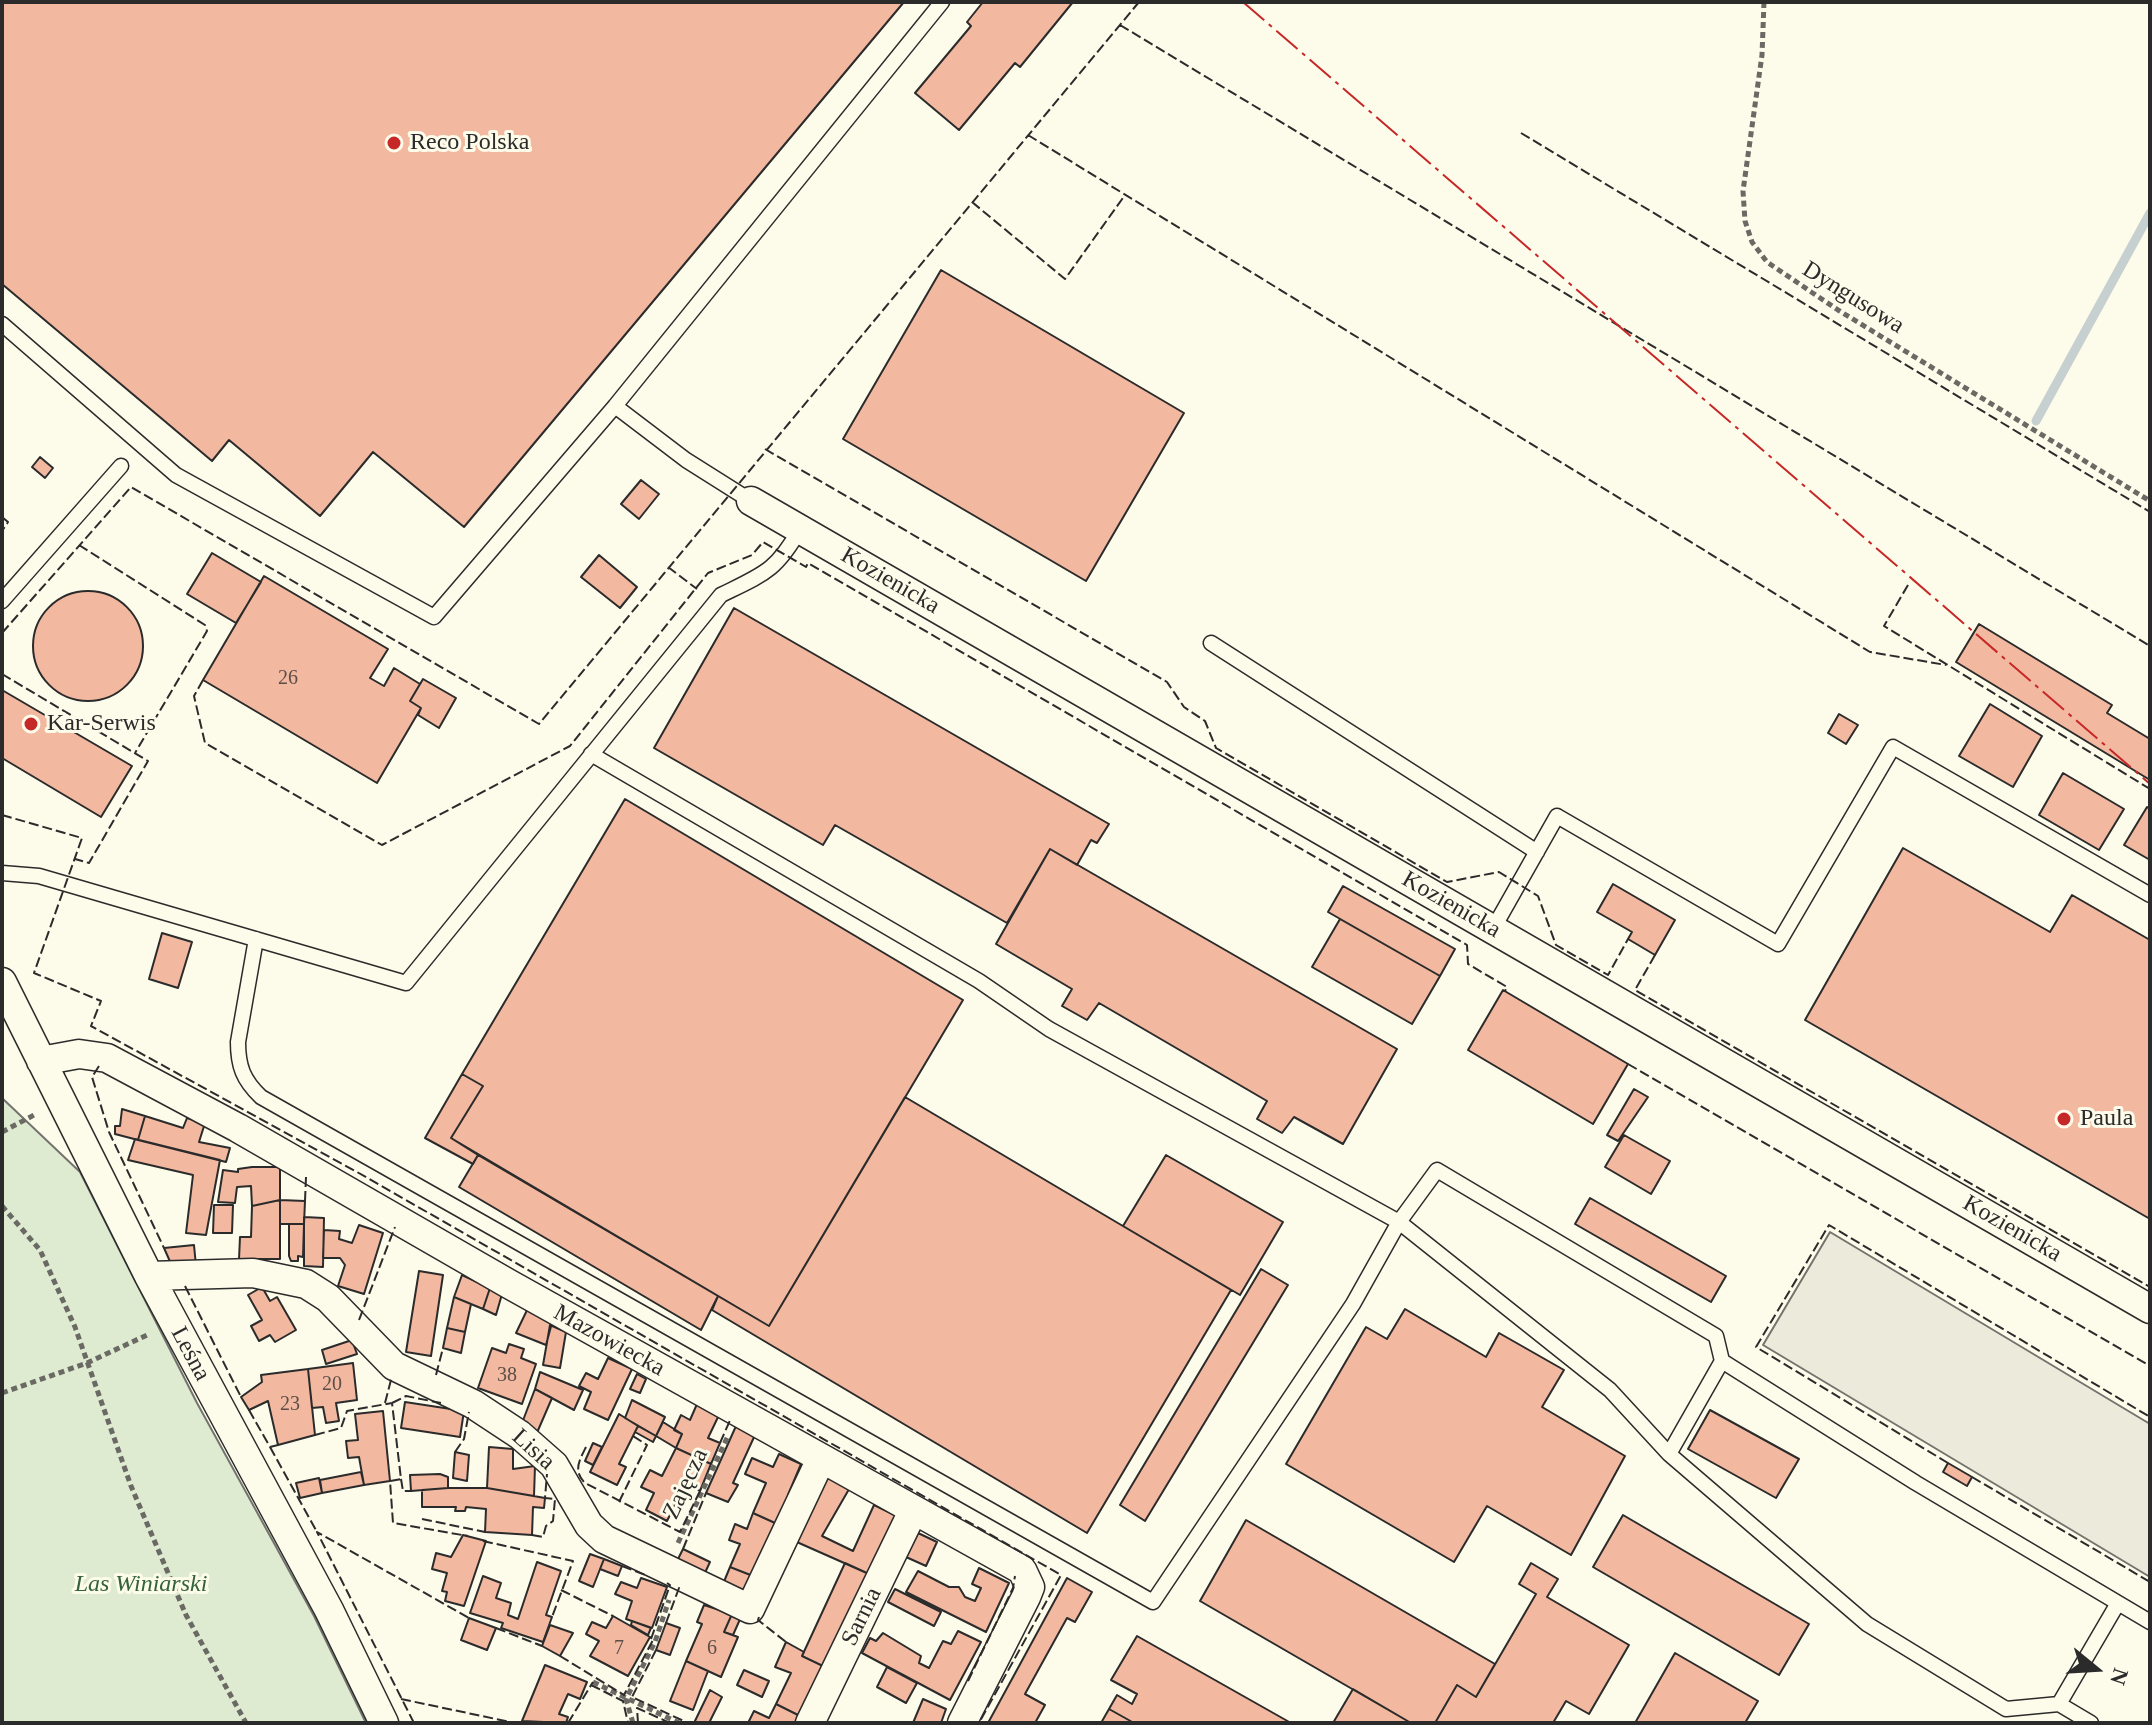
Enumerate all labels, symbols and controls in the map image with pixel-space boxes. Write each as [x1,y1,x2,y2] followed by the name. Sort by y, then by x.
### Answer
[410,129,529,157] place label: Reco Polska
[385,134,403,152] marker: Reco Polska
[1797,255,1909,341] street label: Dyngusowa
[835,541,945,621] street label: Kozienicka
[278,667,298,691] house number: 26
[47,710,156,738] place label: Kar-Serwis
[22,715,40,733] marker: Kar-Serwis
[1396,865,1506,945] street label: Kozienicka
[2080,1105,2133,1133] place label: Paula
[2055,1110,2073,1128] marker: Paula
[1957,1189,2067,1269] street label: Kozienicka
[548,1299,670,1383] street label: Mazowiecka
[164,1322,216,1386] street label: Leśna
[497,1364,517,1388] house number: 38
[322,1373,342,1397] house number: 20
[280,1393,300,1417] house number: 23
[506,1423,560,1477] street label: Lisia
[657,1444,715,1524] street label: Zajęcza
[75,1571,207,1599] park label: Las Winiarski
[836,1583,888,1651] street label: Sarnia
[2056,1629,2136,1709] north arrow
[614,1637,624,1661] house number: 7
[707,1637,717,1661] house number: 6
[2105,1665,2134,1688] text: N

